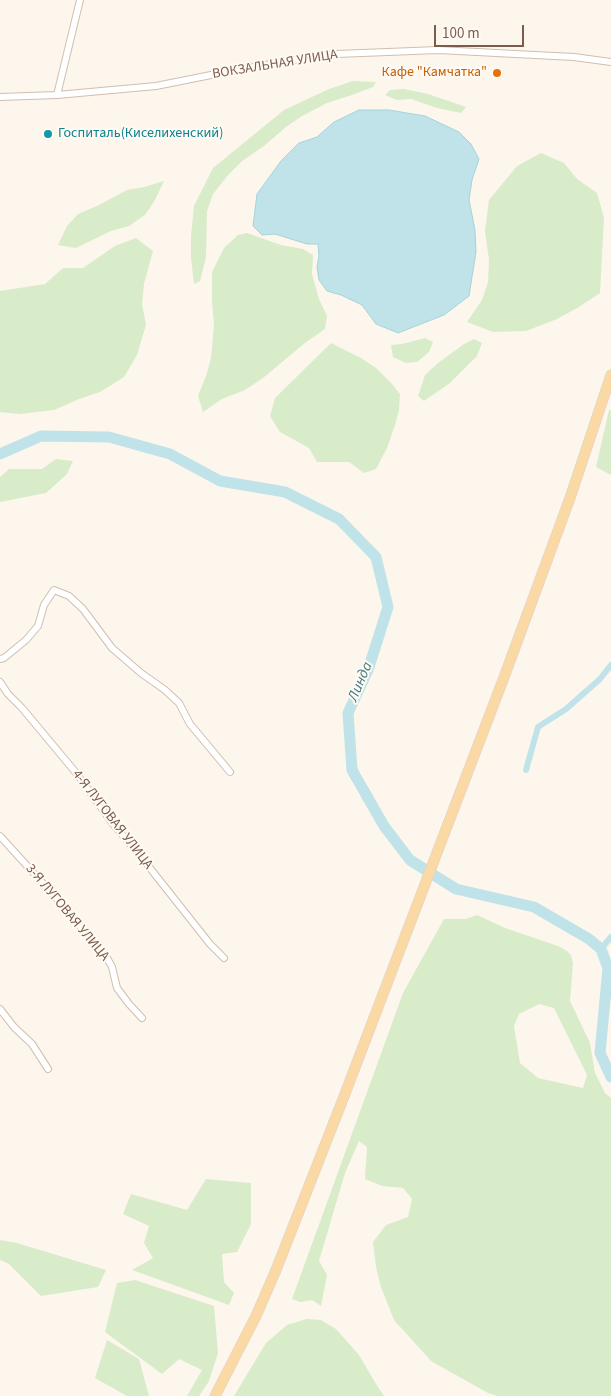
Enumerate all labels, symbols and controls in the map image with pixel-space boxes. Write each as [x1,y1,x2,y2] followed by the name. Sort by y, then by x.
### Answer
[436,15,526,47] scale bar
[442,23,480,44] text: 100 m
[211,47,339,83] street label: ВОКЗАЛЬНАЯ УЛИЦА
[382,65,487,81] place label: Кафе "Камчатка"
[491,67,503,79] marker: Кафе "Камчатка"
[58,126,223,142] place label: Госпиталь(Киселихенский)
[42,128,54,140] marker: Госпиталь(Киселихенский)
[345,660,377,704] water label: Линда
[68,767,156,873] street label: 4-Я ЛУГОВАЯ УЛИЦА
[22,861,112,965] street label: 3-Я ЛУГОВАЯ УЛИЦА

